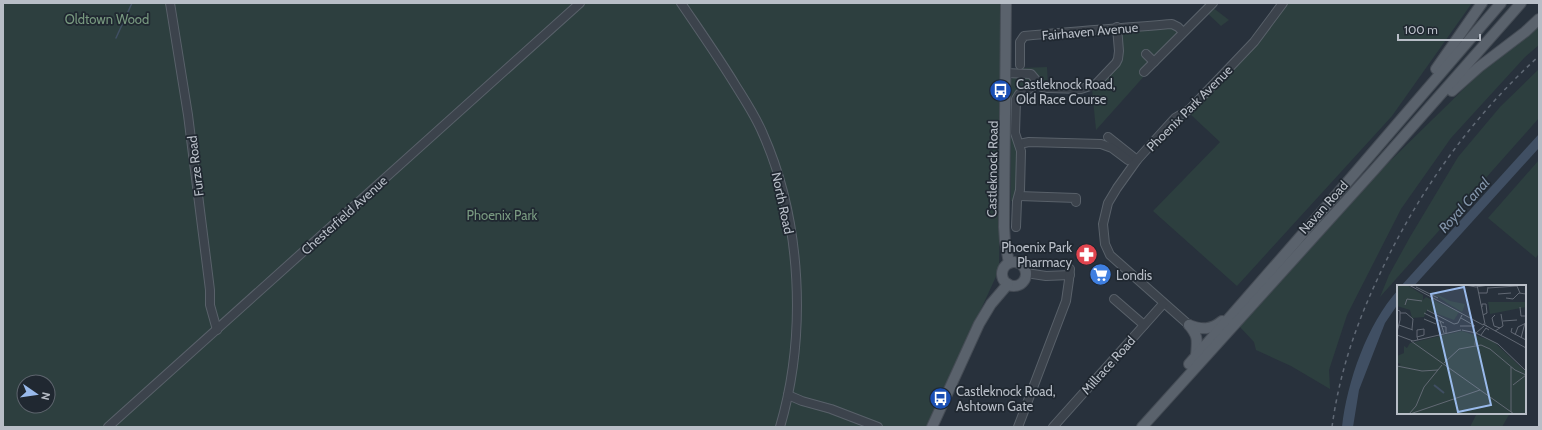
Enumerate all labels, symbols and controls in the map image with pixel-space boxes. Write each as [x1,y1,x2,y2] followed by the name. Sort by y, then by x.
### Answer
[65,11,149,27] park label: Oldtown Wood
[1398,16,1480,42] scale bar
[1041,19,1139,43] street label: Fairhaven Avenue
[1404,22,1438,37] text: 100 m
[1143,61,1236,154] street label: Phoenix Park Avenue
[1016,76,1116,107] place label: Castleknock Road, Old Race Course
[988,78,1014,104] bus stop icon: Castleknock Road, Old Race Course
[983,120,1001,218] street label: Castleknock Road
[183,135,207,197] street label: Furze Road
[769,171,797,235] street label: North Road
[298,172,391,258] street label: Chesterfield Avenue
[1434,173,1494,236] water label: Royal Canal
[1295,177,1351,237] street label: Navan Road
[467,207,538,223] park label: Phoenix Park
[1001,239,1072,270] place label: Phoenix Park Pharmacy
[1074,241,1100,267] pharmacy icon: Phoenix Park Pharmacy
[1087,262,1113,288] supermarket icon: Londis
[1116,267,1153,283] place label: Londis
[1397,285,1526,414] inset map
[1078,332,1138,398] street label: Millrace Road
[16,374,56,414] north arrow
[956,383,1056,414] place label: Castleknock Road, Ashtown Gate
[928,385,954,411] bus stop icon: Castleknock Road, Ashtown Gate
[38,391,53,402] text: N

